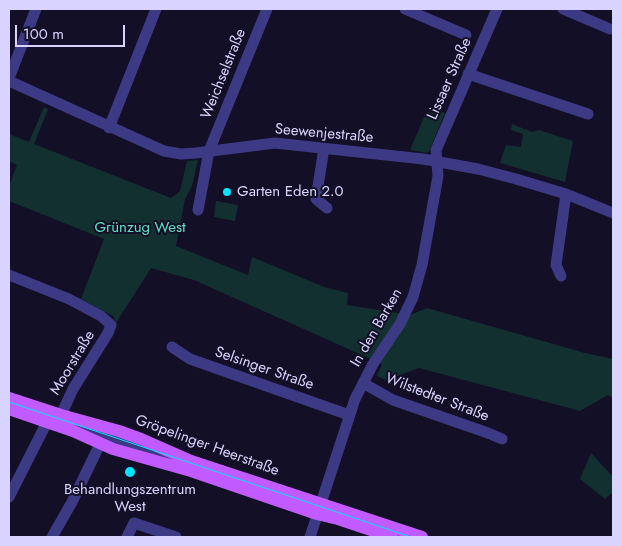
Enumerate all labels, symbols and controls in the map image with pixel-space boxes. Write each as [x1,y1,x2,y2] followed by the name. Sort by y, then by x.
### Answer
[18,15,128,47] scale bar
[23,23,64,45] text: 100 m
[198,26,250,122] street label: Weichselstraße
[424,35,476,123] street label: Lissaer Straße
[274,121,374,147] street label: Seewenjestraße
[237,183,344,201] place label: Garten Eden 2.0
[221,186,233,198] marker: Garten Eden 2.0
[94,219,186,237] park label: Grünzug West
[347,286,407,370] street label: In den Barken
[47,328,99,398] street label: Moorstraße
[212,344,316,394] street label: Selsinger Straße
[383,370,491,426] street label: Wilstedter Straße
[133,412,281,480] street label: Gröpelinger Heerstraße
[123,465,137,479] marker: Behandlungszentrum West
[64,481,196,516] place label: Behandlungszentrum West

